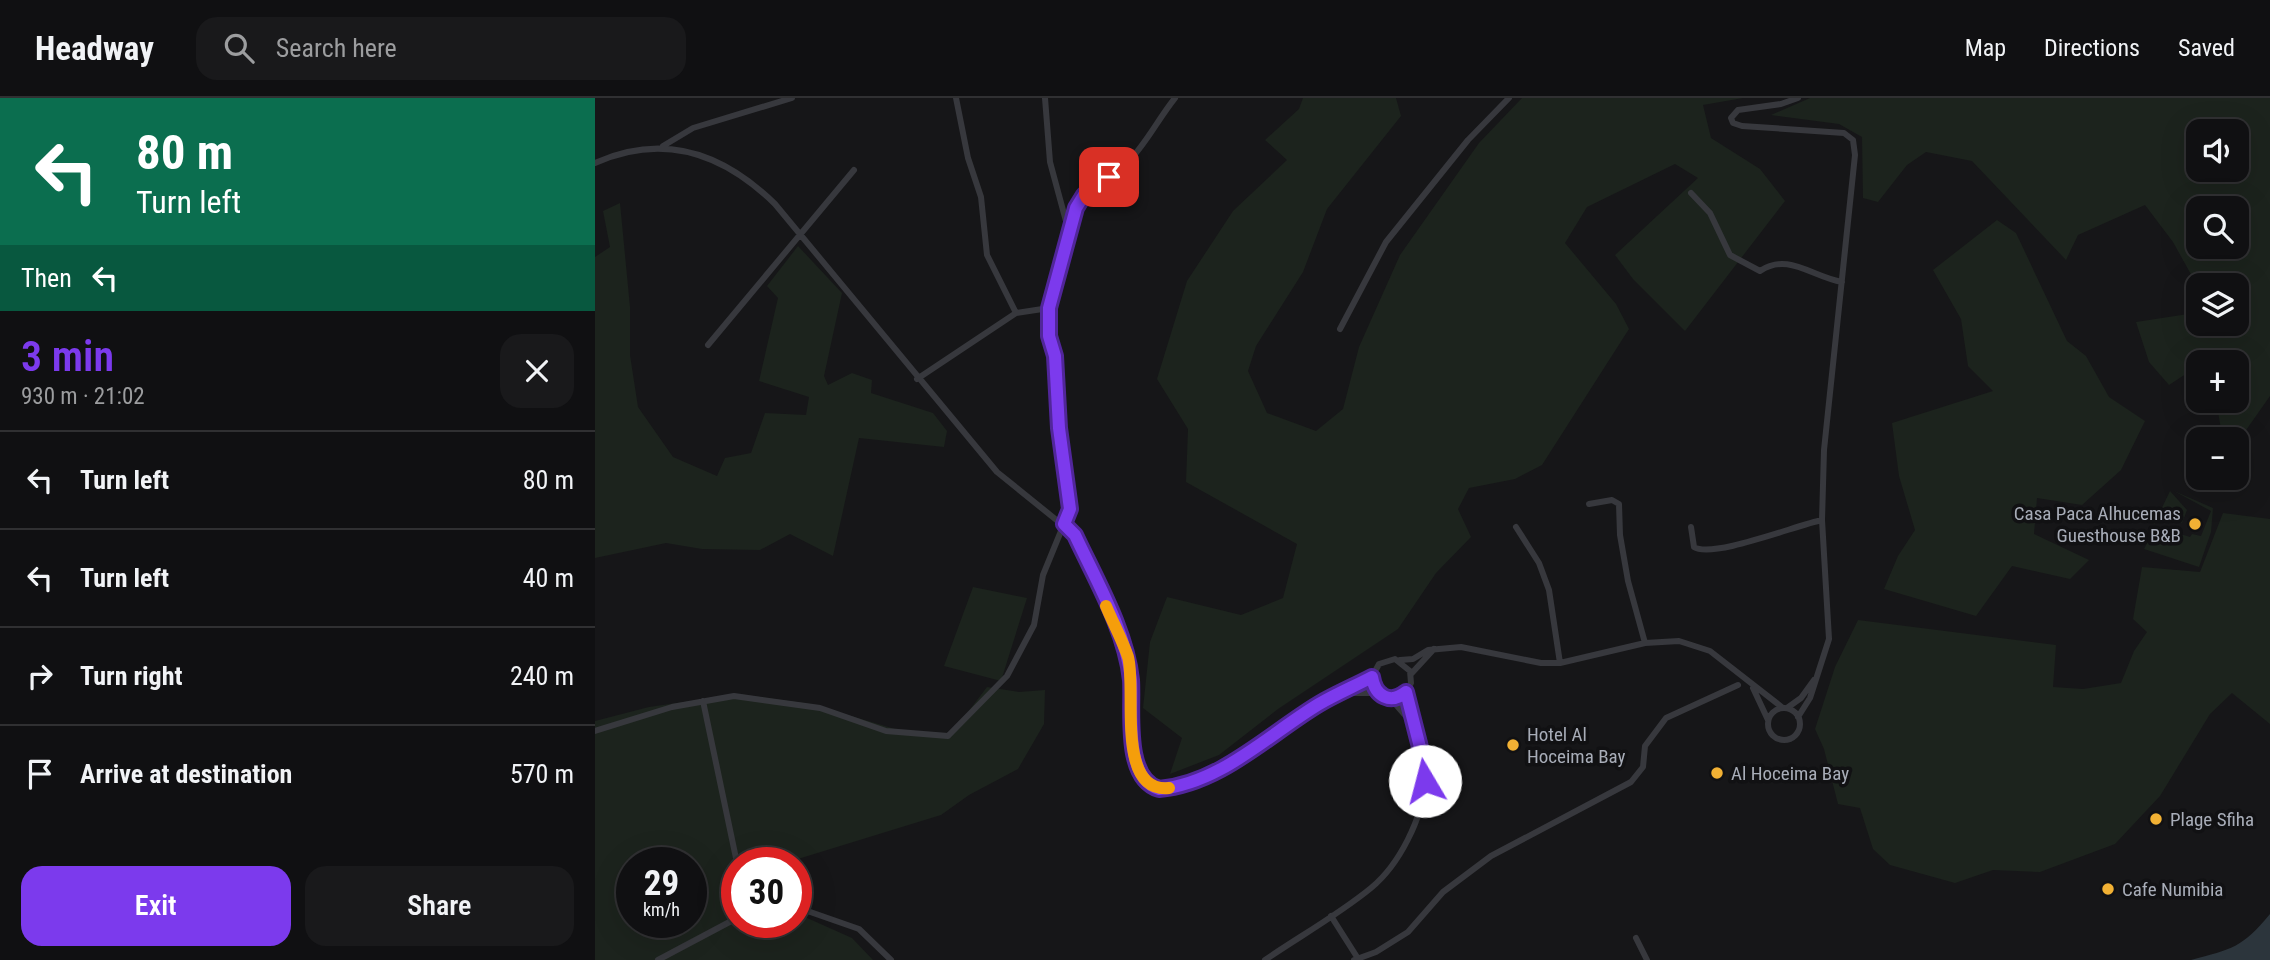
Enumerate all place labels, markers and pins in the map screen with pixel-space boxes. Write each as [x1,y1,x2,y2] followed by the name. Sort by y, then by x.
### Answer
[1079,147,1139,207] pin
[2014,502,2181,547] place label: Casa Paca Alhucemas Guesthouse B&B
[2187,516,2203,532] marker: Casa Paca Alhucemas Guesthouse B&B
[1527,723,1625,768] place label: Hotel Al Hoceima Bay
[1505,737,1521,753] marker: Hotel Al Hoceima Bay
[1731,762,1849,785] place label: Al Hoceima Bay
[1709,765,1725,781] marker: Al Hoceima Bay
[2170,808,2254,831] place label: Plage Sfiha
[2148,811,2164,827] marker: Plage Sfiha
[2122,878,2223,901] place label: Cafe Numibia
[2100,881,2116,897] marker: Cafe Numibia

